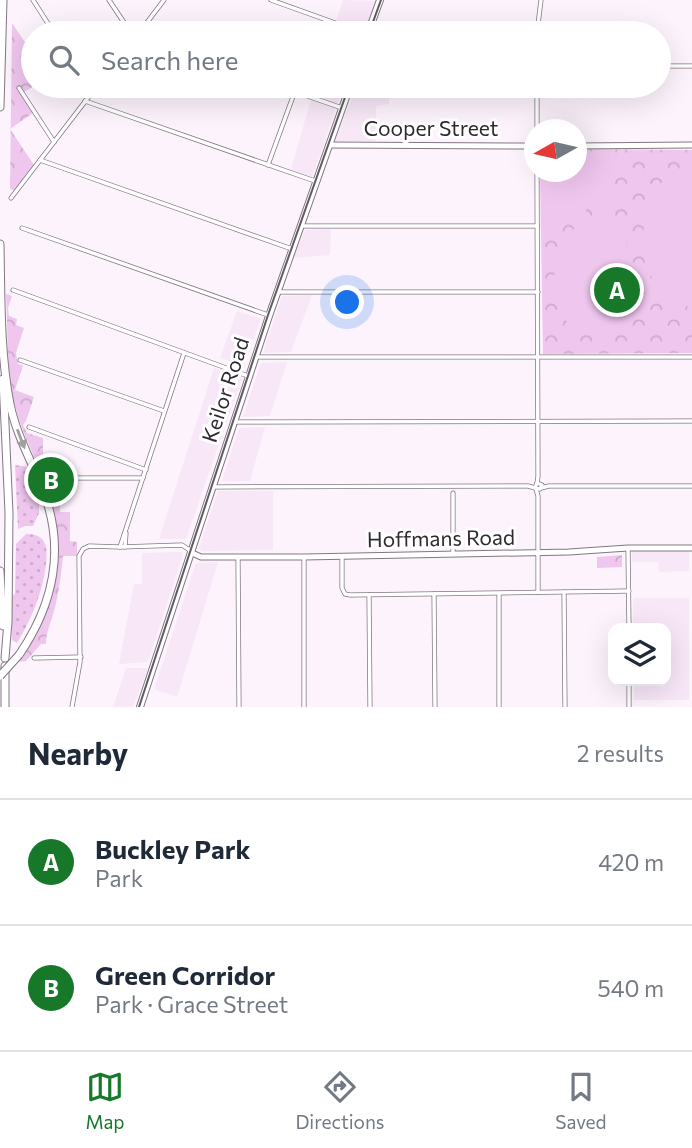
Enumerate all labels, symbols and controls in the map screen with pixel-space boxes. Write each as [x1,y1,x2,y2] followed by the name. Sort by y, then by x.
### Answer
[21,21,671,98] search box
[45,41,83,79] icon: search
[101,44,239,75] text: Search here
[364,115,498,140] street label: Cooper Street
[524,119,587,182] north arrow
[594,264,640,316] pin: A
[330,285,364,319] your location
[196,334,253,445] street label: Keilor Road
[16,428,27,449] one-way arrow
[28,454,74,506] pin: B
[367,524,515,551] street label: Hoffmans Road
[608,623,671,686] map controls
[608,623,671,686] button: layers
[28,734,128,771] text: Nearby
[577,739,664,767] text: 2 results
[95,833,250,864] text: Buckley Park
[43,848,59,876] text: A
[598,848,664,876] text: 420 m
[95,864,143,892] text: Park
[95,959,275,990] text: Green Corridor
[43,974,59,1002] text: B
[598,974,664,1002] text: 540 m
[95,990,288,1018] text: Park · Grace Street
[85,1068,125,1133] tab: Map
[295,1068,385,1133] tab: Directions
[555,1068,607,1133] tab: Saved

